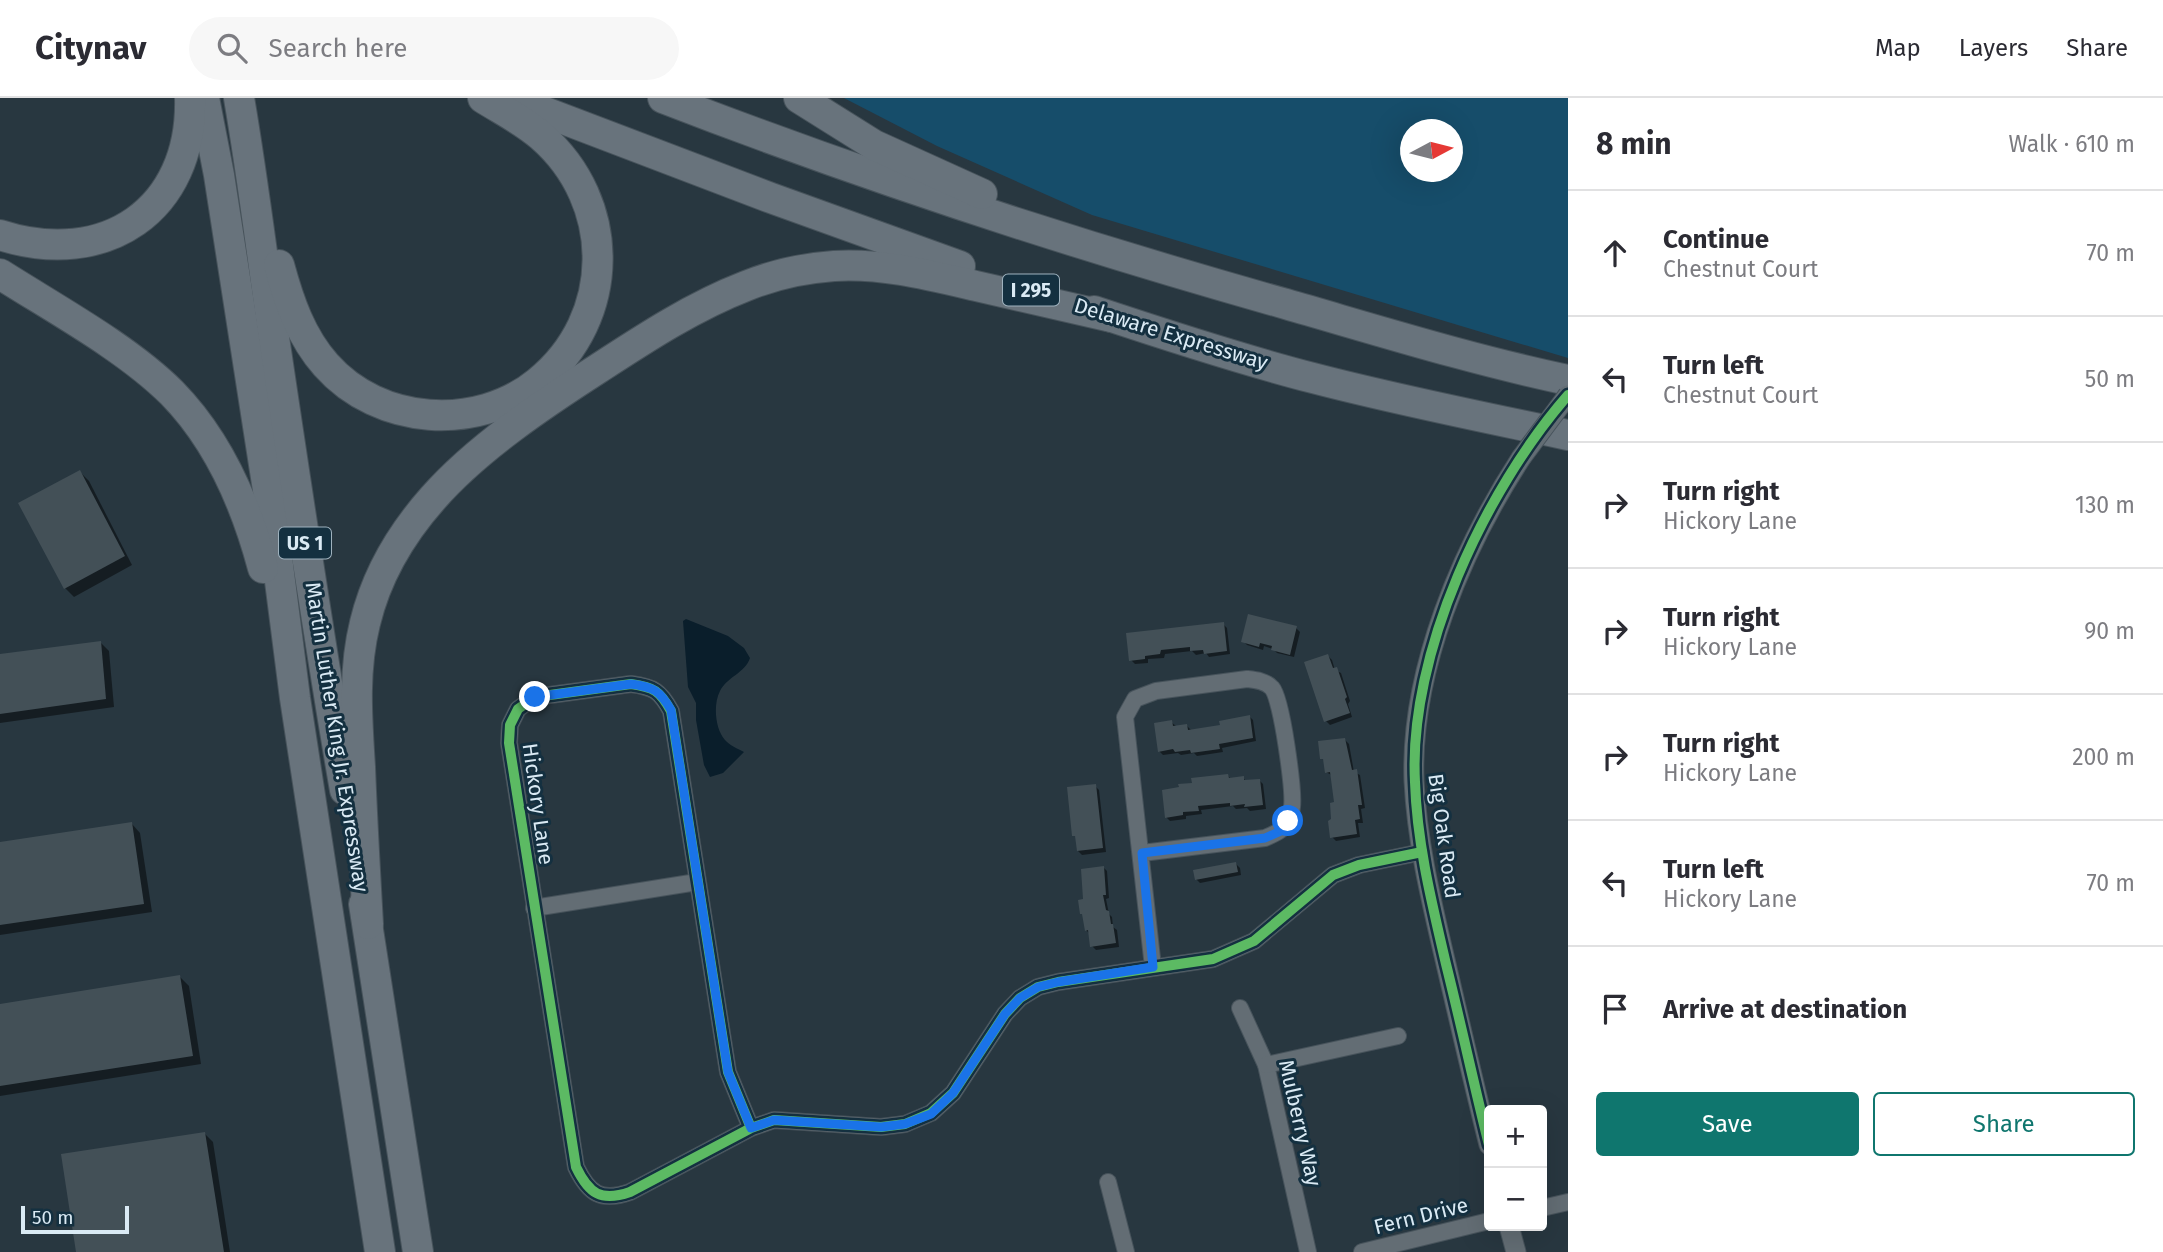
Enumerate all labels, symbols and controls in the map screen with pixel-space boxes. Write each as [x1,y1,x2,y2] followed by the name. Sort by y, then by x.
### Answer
[189,17,679,80] search box
[35,28,147,68] text: Citynav
[213,29,251,67] icon: search
[269,33,407,64] text: Search here
[1875,34,1921,62] text: Map
[1959,34,2028,62] text: Layers
[2066,34,2128,62] text: Share
[1400,119,1463,182] north arrow
[1596,126,1672,162] text: 8 min
[2008,130,2135,158] text: Walk · 610 m
[1663,224,1769,255] text: Continue
[1596,234,1634,272] icon: ahead
[2086,239,2135,267] text: 70 m
[1663,255,1818,283] text: Chestnut Court
[1003,274,1059,306] road number: I 295
[1071,292,1272,376] street label: Delaware Expressway
[1663,350,1764,381] text: Turn left
[1596,360,1634,398] icon: left
[2085,365,2135,393] text: 50 m
[1663,381,1818,409] text: Chestnut Court
[1663,476,1780,507] text: Turn right
[1596,486,1634,524] icon: right
[2075,491,2135,519] text: 130 m
[1663,507,1797,535] text: Hickory Lane
[279,528,331,558] road number: US 1
[300,580,374,894] street label: Martin Luther King Jr. Expressway
[1663,602,1780,633] text: Turn right
[1596,612,1634,650] icon: right
[2084,617,2135,645] text: 90 m
[1663,633,1797,661] text: Hickory Lane
[519,681,550,712] route end
[1663,728,1780,759] text: Turn right
[1596,738,1634,776] icon: right
[517,742,559,866] street label: Hickory Lane
[2072,743,2135,771] text: 200 m
[1663,759,1797,787] text: Hickory Lane
[1422,772,1466,900] street label: Big Oak Road
[1272,805,1303,836] route start
[1663,854,1764,885] text: Turn left
[1596,864,1634,902] icon: left
[2086,869,2135,897] text: 70 m
[1663,885,1797,913] text: Hickory Lane
[1596,990,1634,1028] icon: arrive
[1663,994,1907,1025] text: Arrive at destination
[1273,1057,1327,1189] street label: Mulberry Way
[1596,1092,1859,1156] button: Save
[1873,1092,2135,1156] button: Share
[1484,1105,1547,1231] map controls
[1484,1105,1547,1168] button: +
[1484,1168,1547,1231] button: −
[1371,1192,1471,1240] street label: Fern Drive
[21,1203,130,1235] scale bar
[32,1206,73,1229] text: 50 m

